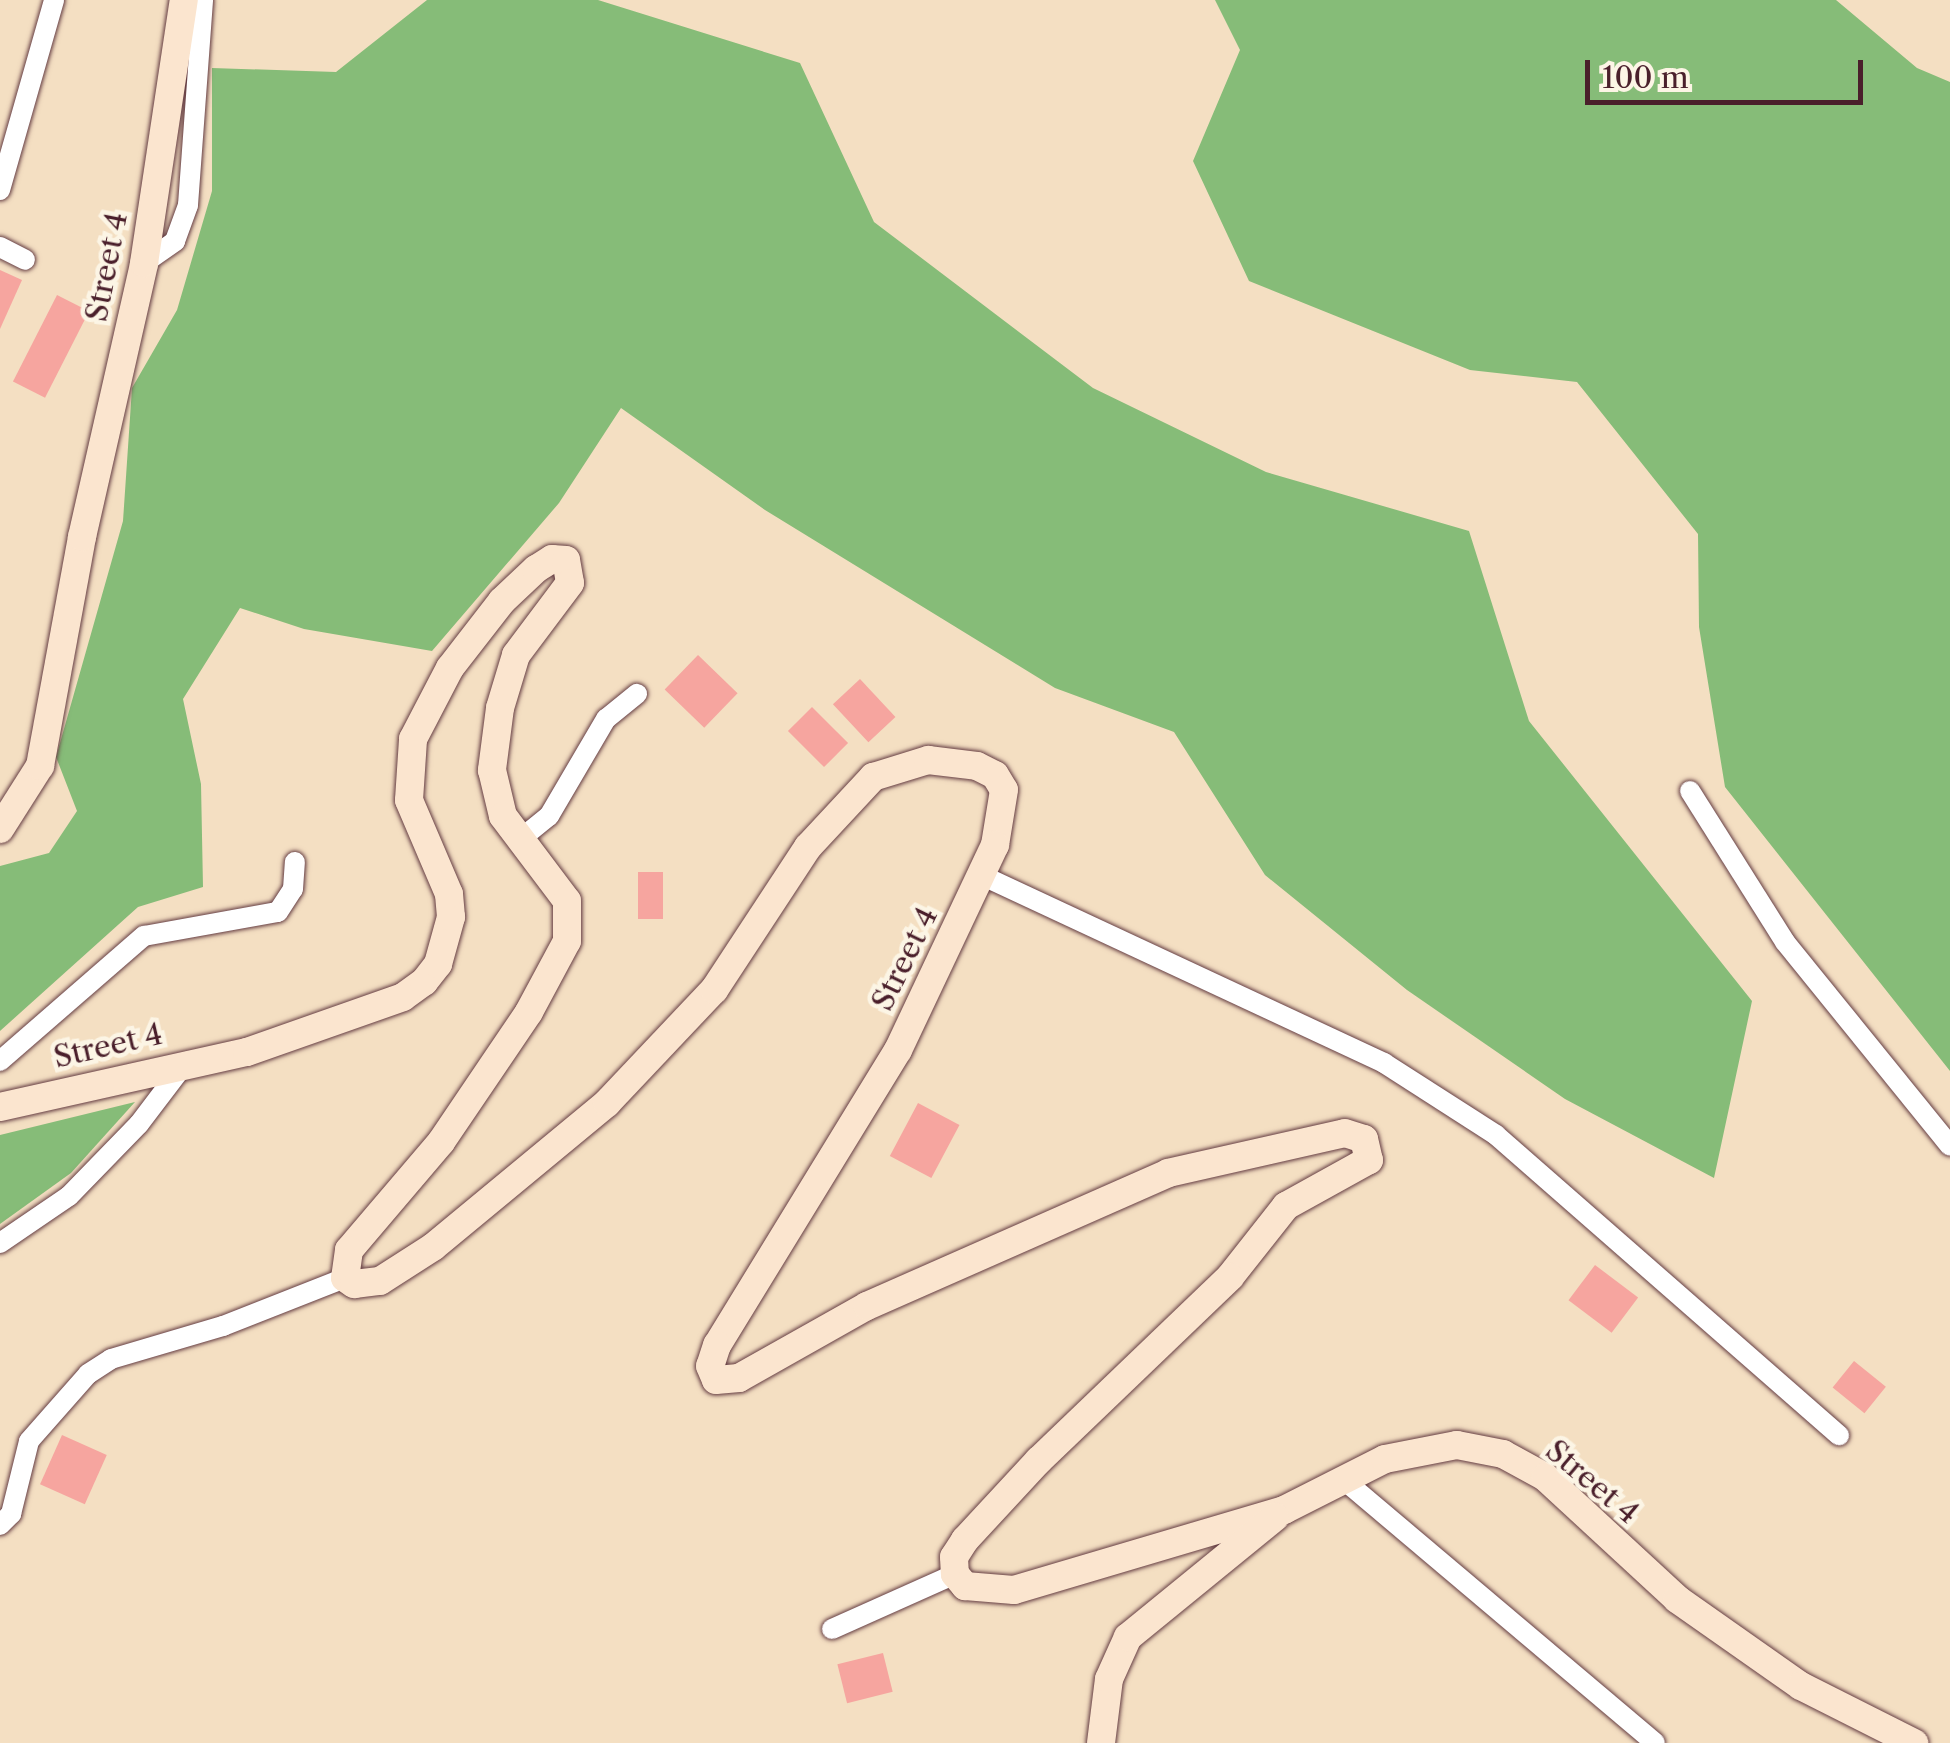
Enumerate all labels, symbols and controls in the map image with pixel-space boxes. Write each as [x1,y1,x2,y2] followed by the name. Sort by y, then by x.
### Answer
[1590,40,1868,102] scale bar
[1602,59,1689,96] text: 100 m
[79,209,135,325] street label: Street 4
[865,902,945,1016] street label: Street 4
[50,1016,166,1076] street label: Street 4
[1538,1433,1646,1531] street label: Street 4

